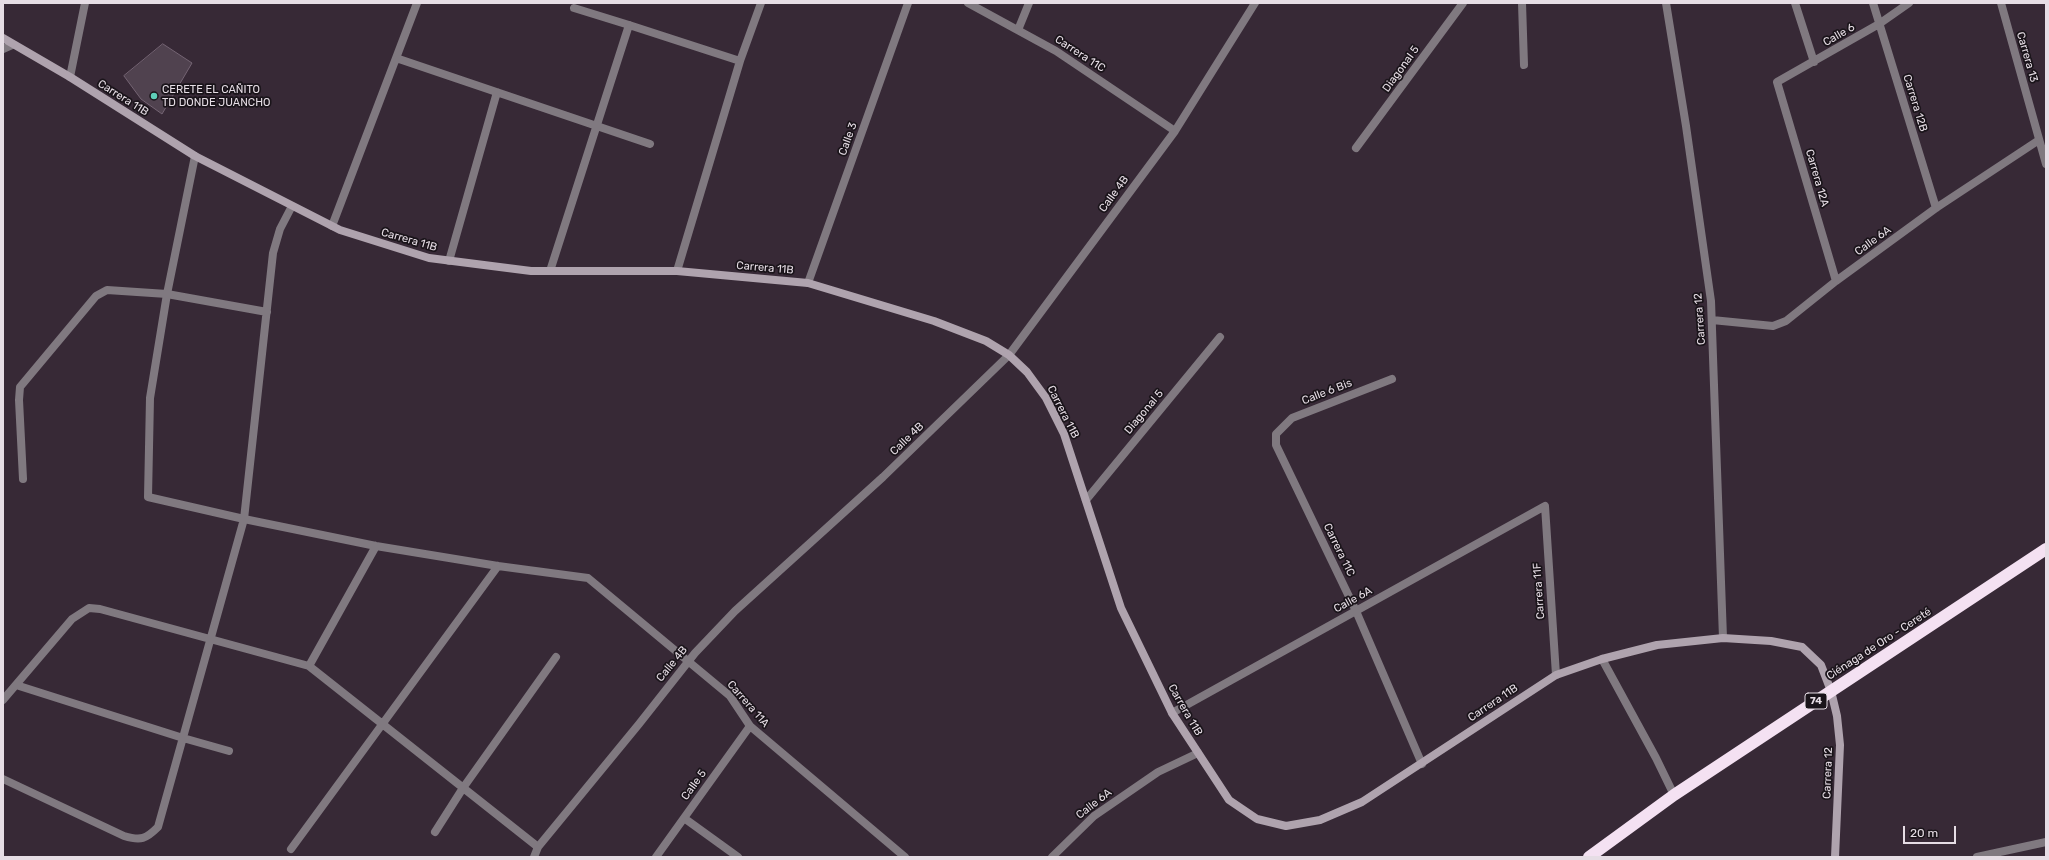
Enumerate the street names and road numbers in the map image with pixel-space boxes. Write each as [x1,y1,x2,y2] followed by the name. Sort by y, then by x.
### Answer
[1821,21,1857,49] street label: Calle 6
[2013,30,2041,84] street label: Carrera 13
[1052,33,1108,75] street label: Carrera 11C
[1380,43,1422,95] street label: Diagonal 5
[1900,73,1930,133] street label: Carrera 12B
[95,77,151,119] street label: Carrera 11B
[836,121,860,157] street label: Calle 3
[1802,148,1832,208] street label: Carrera 12A
[1096,173,1132,215] street label: Calle 4B
[1852,223,1894,259] street label: Calle 6A
[380,226,438,254] street label: Carrera 11B
[736,259,794,277] street label: Carrera 11B
[1692,293,1708,345] street label: Carrera 12
[1300,376,1354,408] street label: Calle 6 Bis
[1044,383,1082,441] street label: Carrera 11B
[1122,387,1166,437] street label: Diagonal 5
[887,420,927,458] street label: Calle 4B
[1320,521,1358,579] street label: Carrera 11C
[1530,562,1548,620] street label: Carrera 11F
[1332,584,1374,616] street label: Calle 6A
[1824,605,1934,683] street label: Ciénaga de Oro - Cereté
[654,644,690,684] street label: Calle 4B
[724,678,772,730] street label: Carrera 11A
[1466,681,1520,725] street label: Carrera 11B
[1165,682,1205,738] street label: Carrera 11B
[1805,693,1827,709] road number: 74
[1820,747,1836,799] street label: Carrera 12
[679,767,709,803] street label: Calle 5
[1074,786,1114,822] street label: Calle 6A

